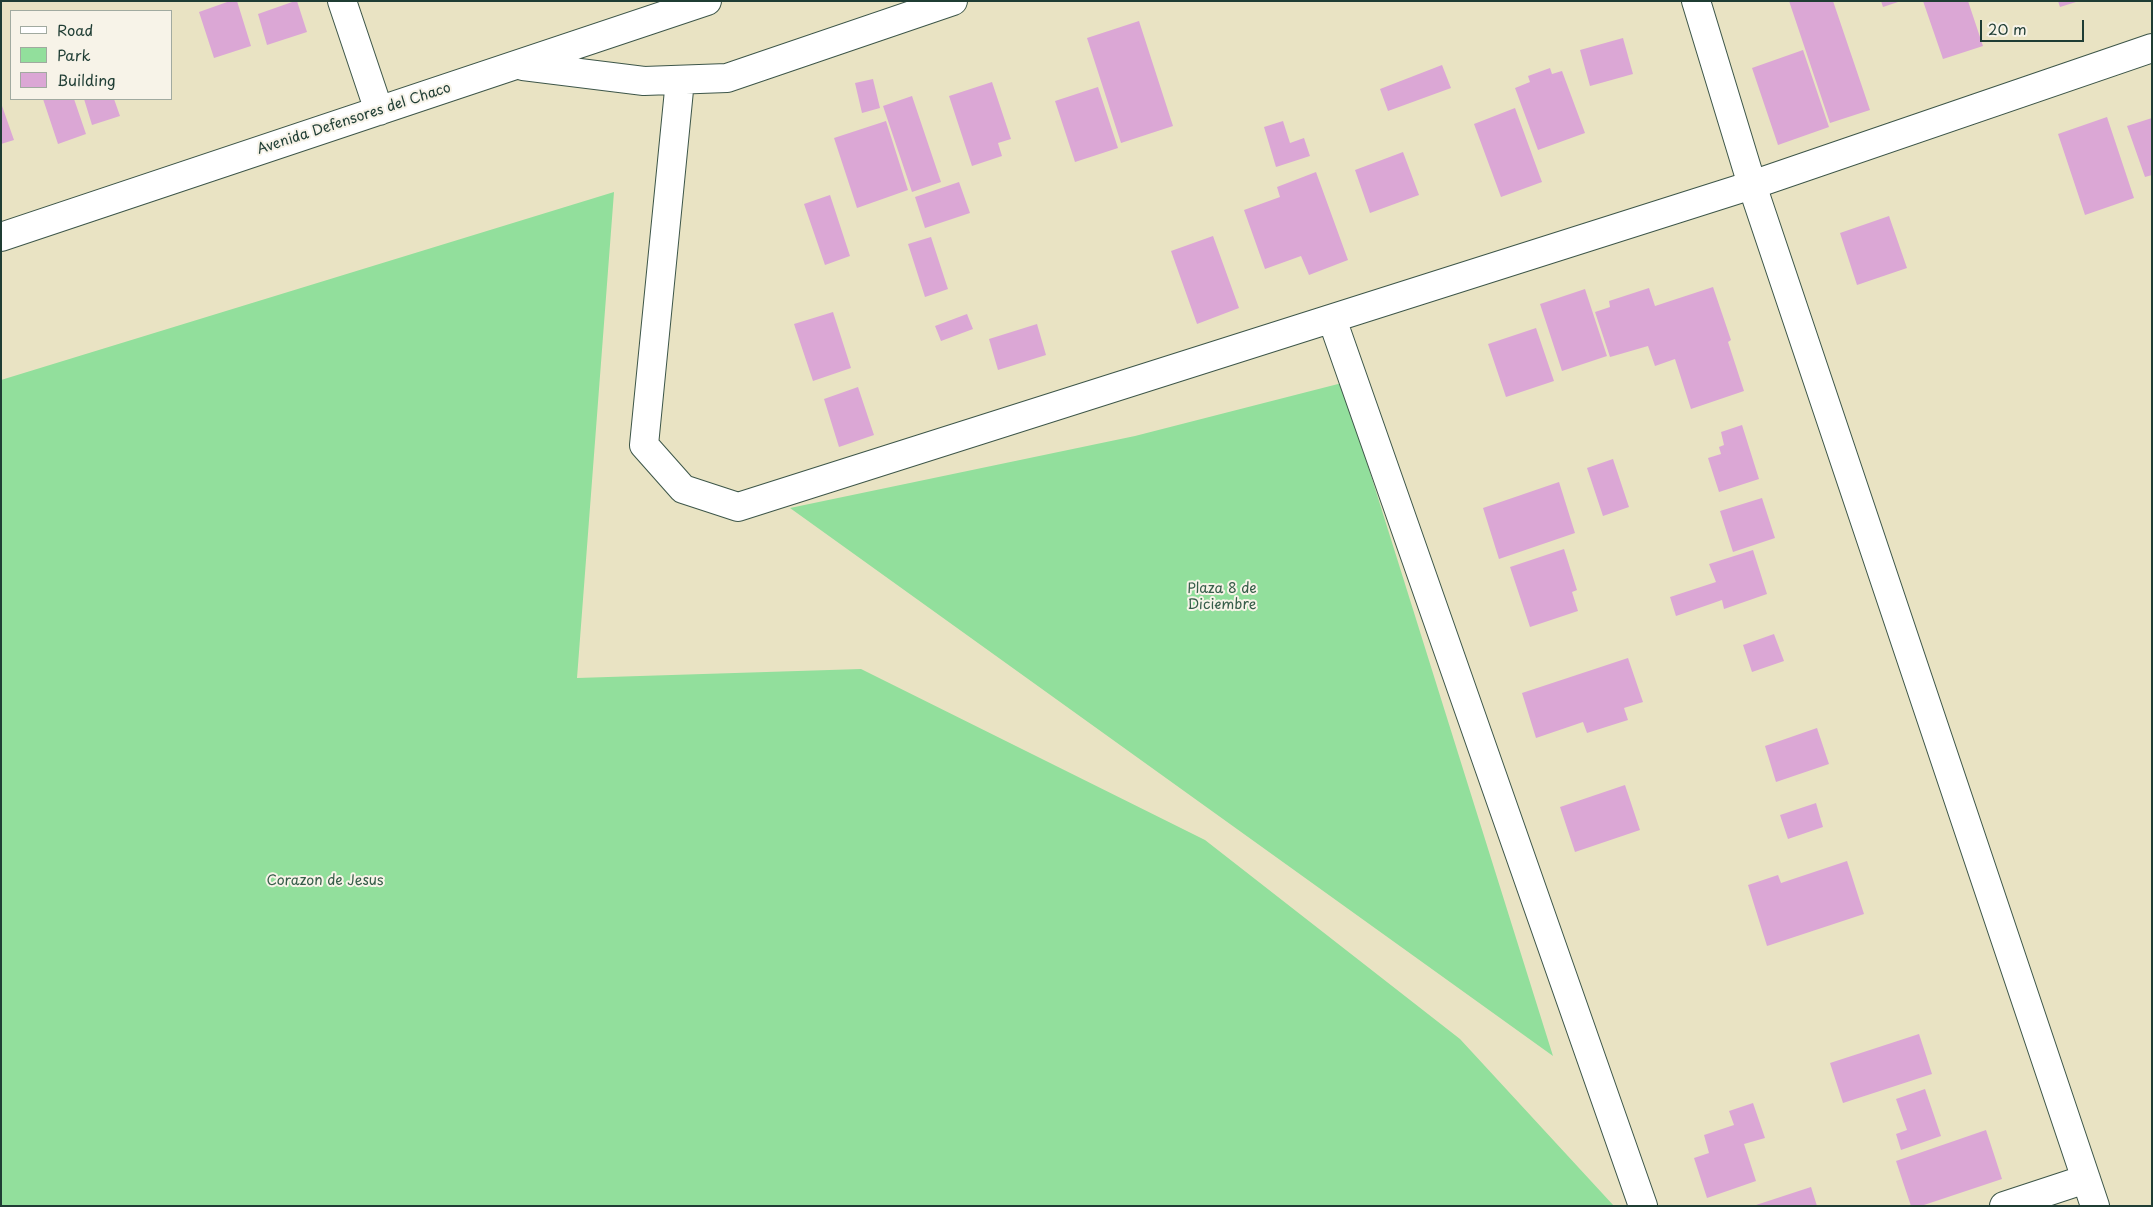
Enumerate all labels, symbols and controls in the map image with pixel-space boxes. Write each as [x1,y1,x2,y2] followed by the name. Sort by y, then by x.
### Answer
[10,10,172,100] legend
[1983,10,2087,42] scale bar
[1988,17,2027,40] text: 20 m
[57,18,93,41] text: Road
[57,43,91,66] text: Park
[57,68,116,91] text: Building
[255,80,453,158] street label: Avenida Defensores del Chaco
[1187,581,1257,614] park label: Plaza 8 de Diciembre
[267,873,383,889] park label: Corazon de Jesus

